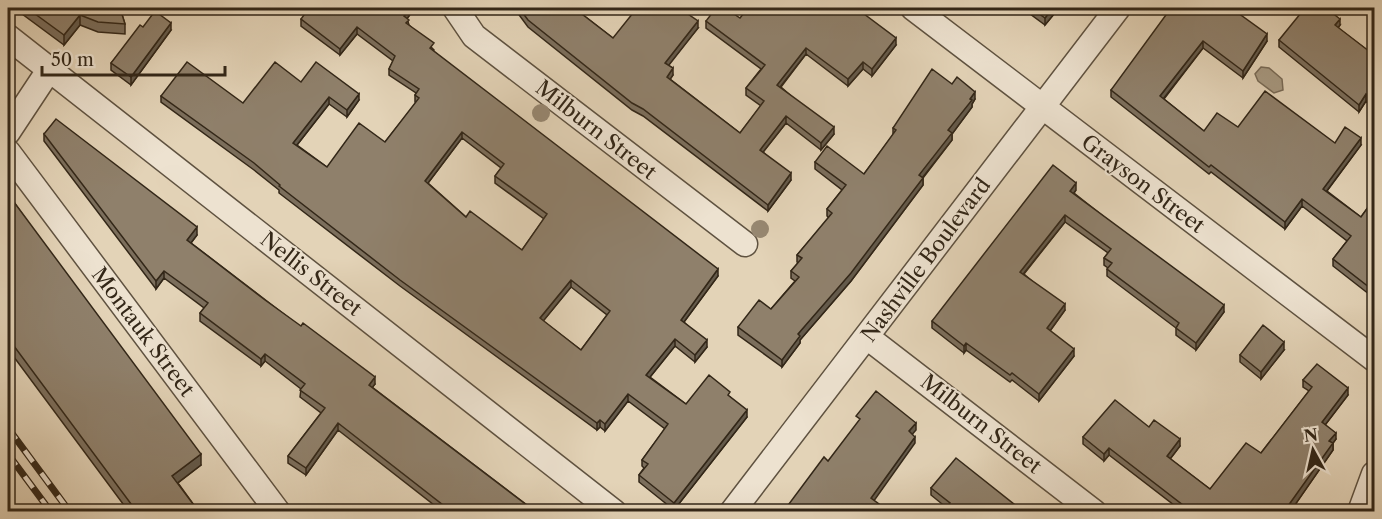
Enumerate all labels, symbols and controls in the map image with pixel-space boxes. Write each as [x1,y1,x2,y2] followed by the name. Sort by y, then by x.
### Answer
[42,39,225,77] scale bar
[51,49,94,71] text: 50 m
[531,75,662,185] street label: Milburn Street
[1077,129,1210,238] street label: Grayson Street
[856,173,995,346] street label: Nashville Boulevard
[256,226,367,321] street label: Nellis Street
[87,262,200,402] street label: Montauk Street
[916,369,1047,479] street label: Milburn Street
[1283,420,1343,480] north arrow
[1303,424,1319,446] text: N

